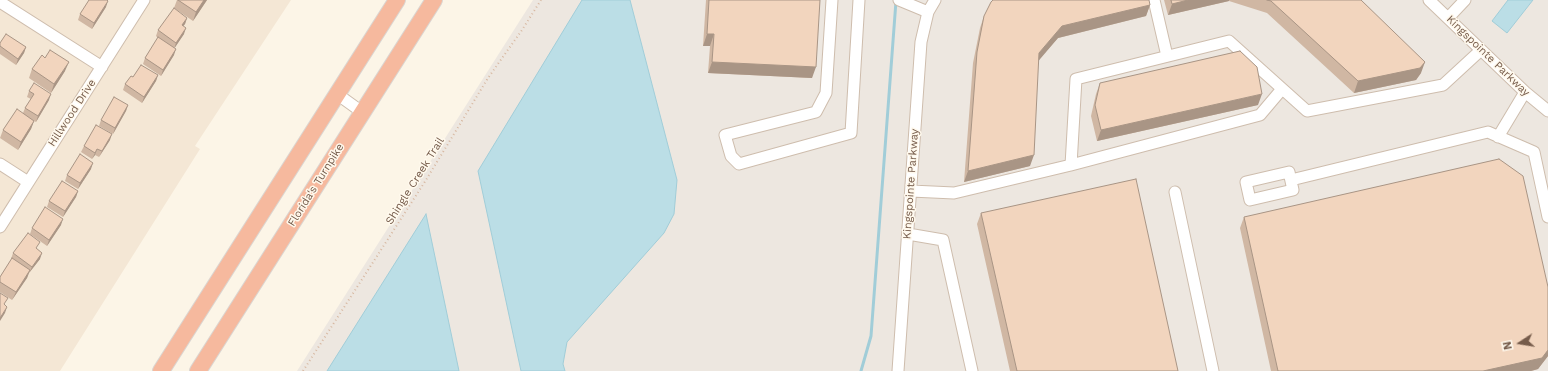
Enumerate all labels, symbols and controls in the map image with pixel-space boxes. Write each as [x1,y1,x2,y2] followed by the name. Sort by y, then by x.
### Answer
[1444,13,1532,99] street label: Kingspointe Parkway
[45,77,99,149] street label: Hillwood Drive
[901,128,921,240] street label: Kingspointe Parkway
[383,135,447,227] street label: Shingle Creek Trail
[285,141,347,229] street label: Florida's Turnpike
[1500,323,1540,363] north arrow
[1501,340,1515,351] text: N

